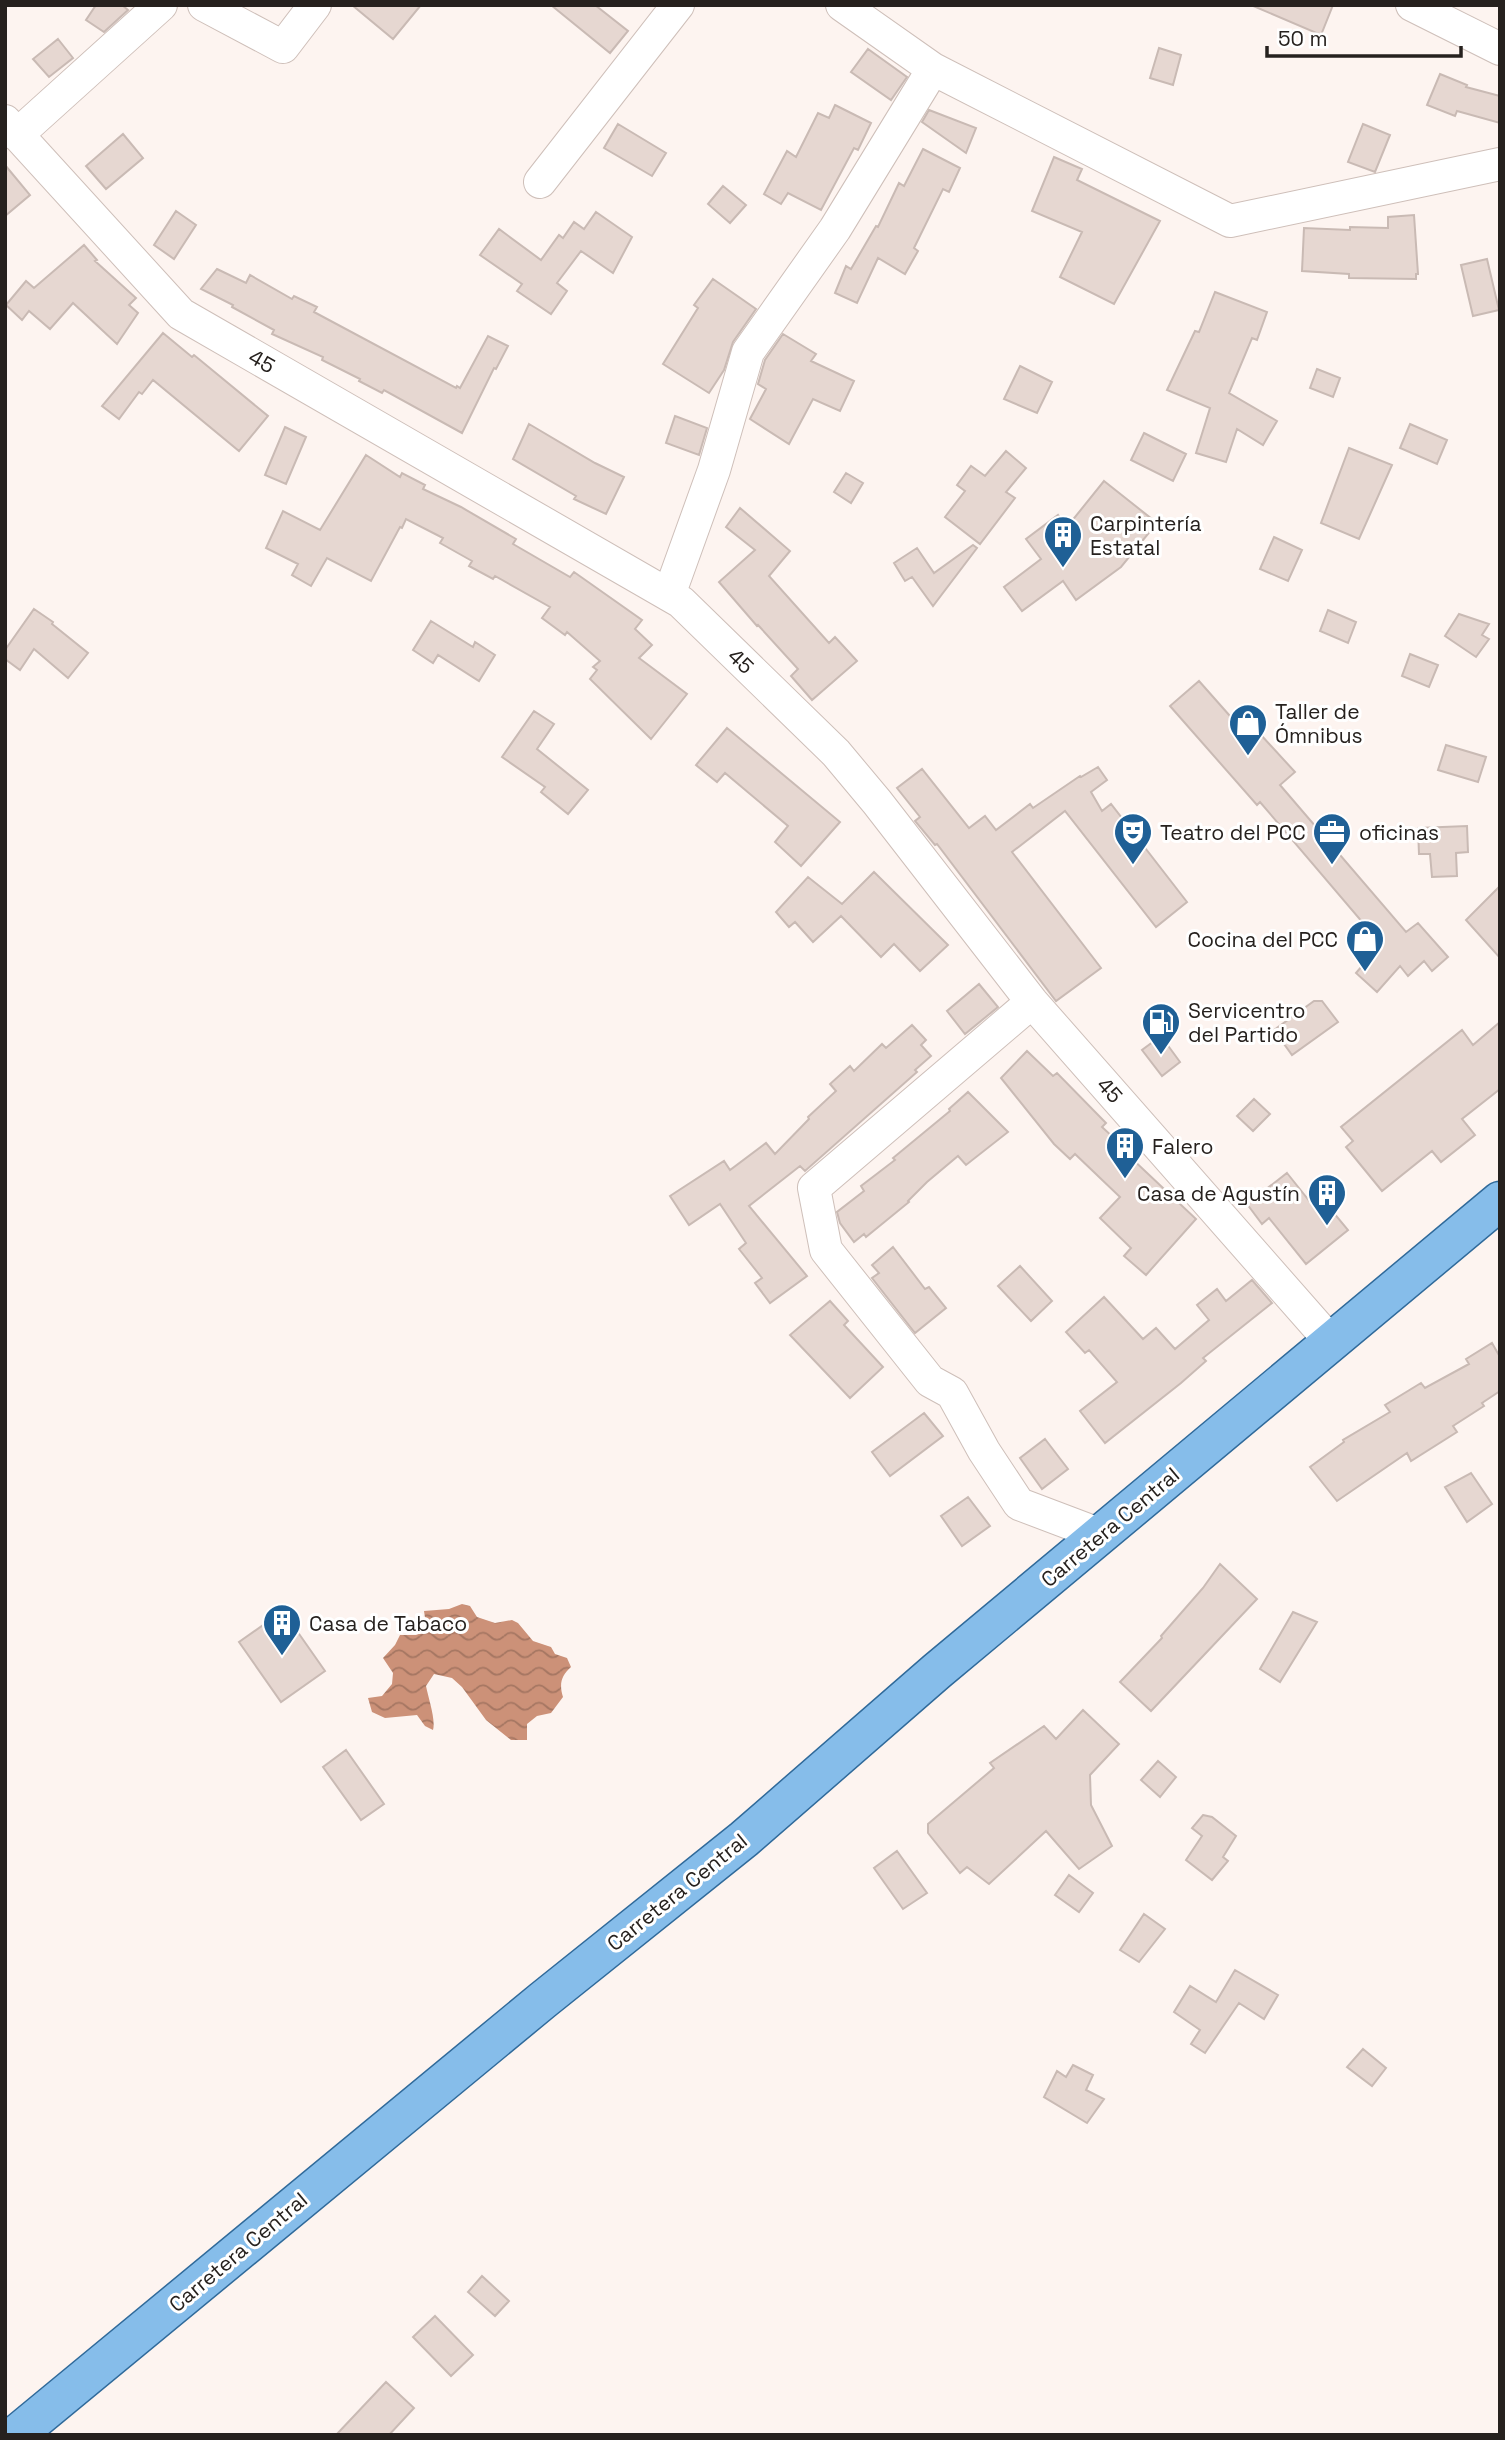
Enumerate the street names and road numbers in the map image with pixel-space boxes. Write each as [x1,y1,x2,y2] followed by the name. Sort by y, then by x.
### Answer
[244,343,280,379] street label: 45
[722,642,760,680] street label: 45
[1091,1071,1129,1109] street label: 45
[1035,1461,1185,1593] street label: Carretera Central
[601,1827,753,1957] street label: Carretera Central
[163,2186,313,2318] street label: Carretera Central

